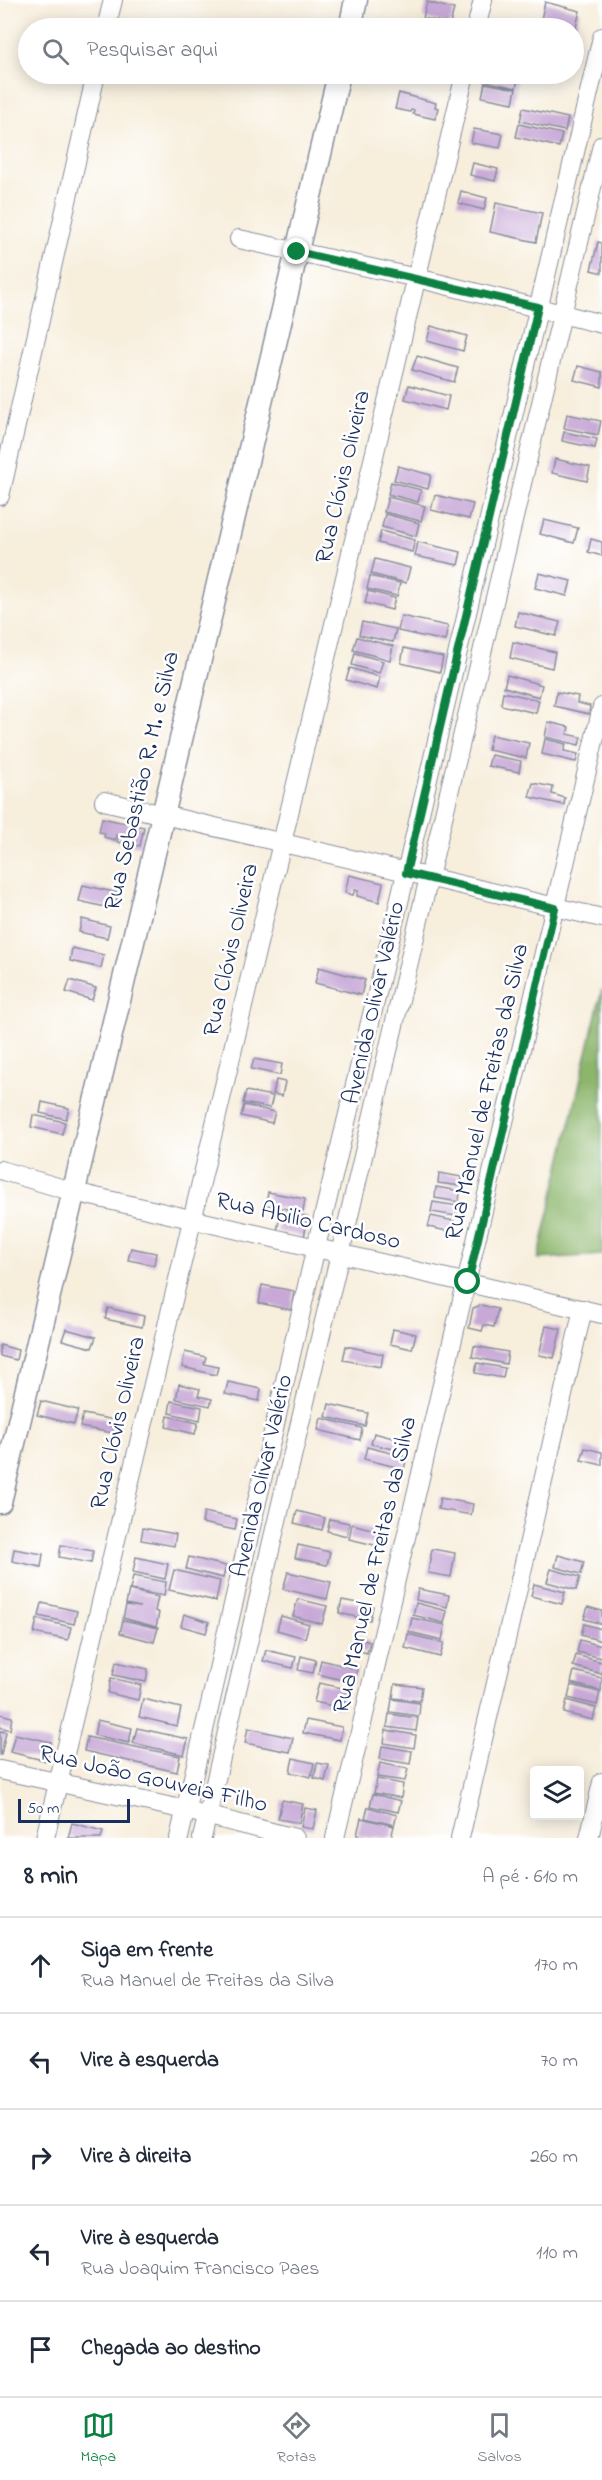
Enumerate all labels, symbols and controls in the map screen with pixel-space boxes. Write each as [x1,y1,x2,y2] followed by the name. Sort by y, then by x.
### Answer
[18,18,584,84] search box
[39,35,72,68] icon: search
[87,35,218,67] text: Pesquisar aqui
[283,238,309,264] route end
[307,387,381,567] street label: Rua Clóvis Oliveira
[96,648,190,914] street label: Rua Sebastião R. M. e Silva
[195,860,269,1040] street label: Rua Clóvis Oliveira
[335,898,415,1108] street label: Avenida Olivar Valério
[437,940,539,1244] street label: Rua Manuel de Freitas da Silva
[212,1184,404,1260] street label: Rua Abilio Cardoso
[454,1268,480,1294] route start
[82,1333,156,1513] street label: Rua Clóvis Oliveira
[223,1371,303,1581] street label: Avenida Olivar Valério
[325,1413,427,1717] street label: Rua Manuel de Freitas da Silva
[35,1737,271,1823] street label: Rua João Gouveia Filho
[530,1766,584,1820] map controls
[530,1766,584,1820] button: layers
[18,1796,130,1824] scale bar
[27,1797,59,1821] text: 50 m
[24,1858,78,1896] text: 8 min
[482,1863,578,1892] text: A pé · 610 m
[81,1935,213,1967] text: Siga em frente
[24,1949,57,1982] icon: ahead
[534,1951,578,1980] text: 170 m
[81,1967,334,1996] text: Rua Manuel de Freitas da Silva
[24,2045,57,2078] icon: left
[81,2045,219,2077] text: Vire à esquerda
[541,2047,578,2076] text: 70 m
[24,2141,57,2174] icon: right
[81,2141,191,2173] text: Vire à direita
[530,2143,578,2172] text: 260 m
[81,2223,219,2255] text: Vire à esquerda
[24,2237,57,2270] icon: left
[536,2239,578,2268] text: 110 m
[81,2255,320,2284] text: Rua Joaquim Francisco Paes
[24,2333,57,2366] icon: arrive
[81,2333,261,2365] text: Chegada ao destino
[80,2409,116,2469] tab: Mapa
[277,2409,316,2469] tab: Rotas
[477,2409,522,2469] tab: Salvos

